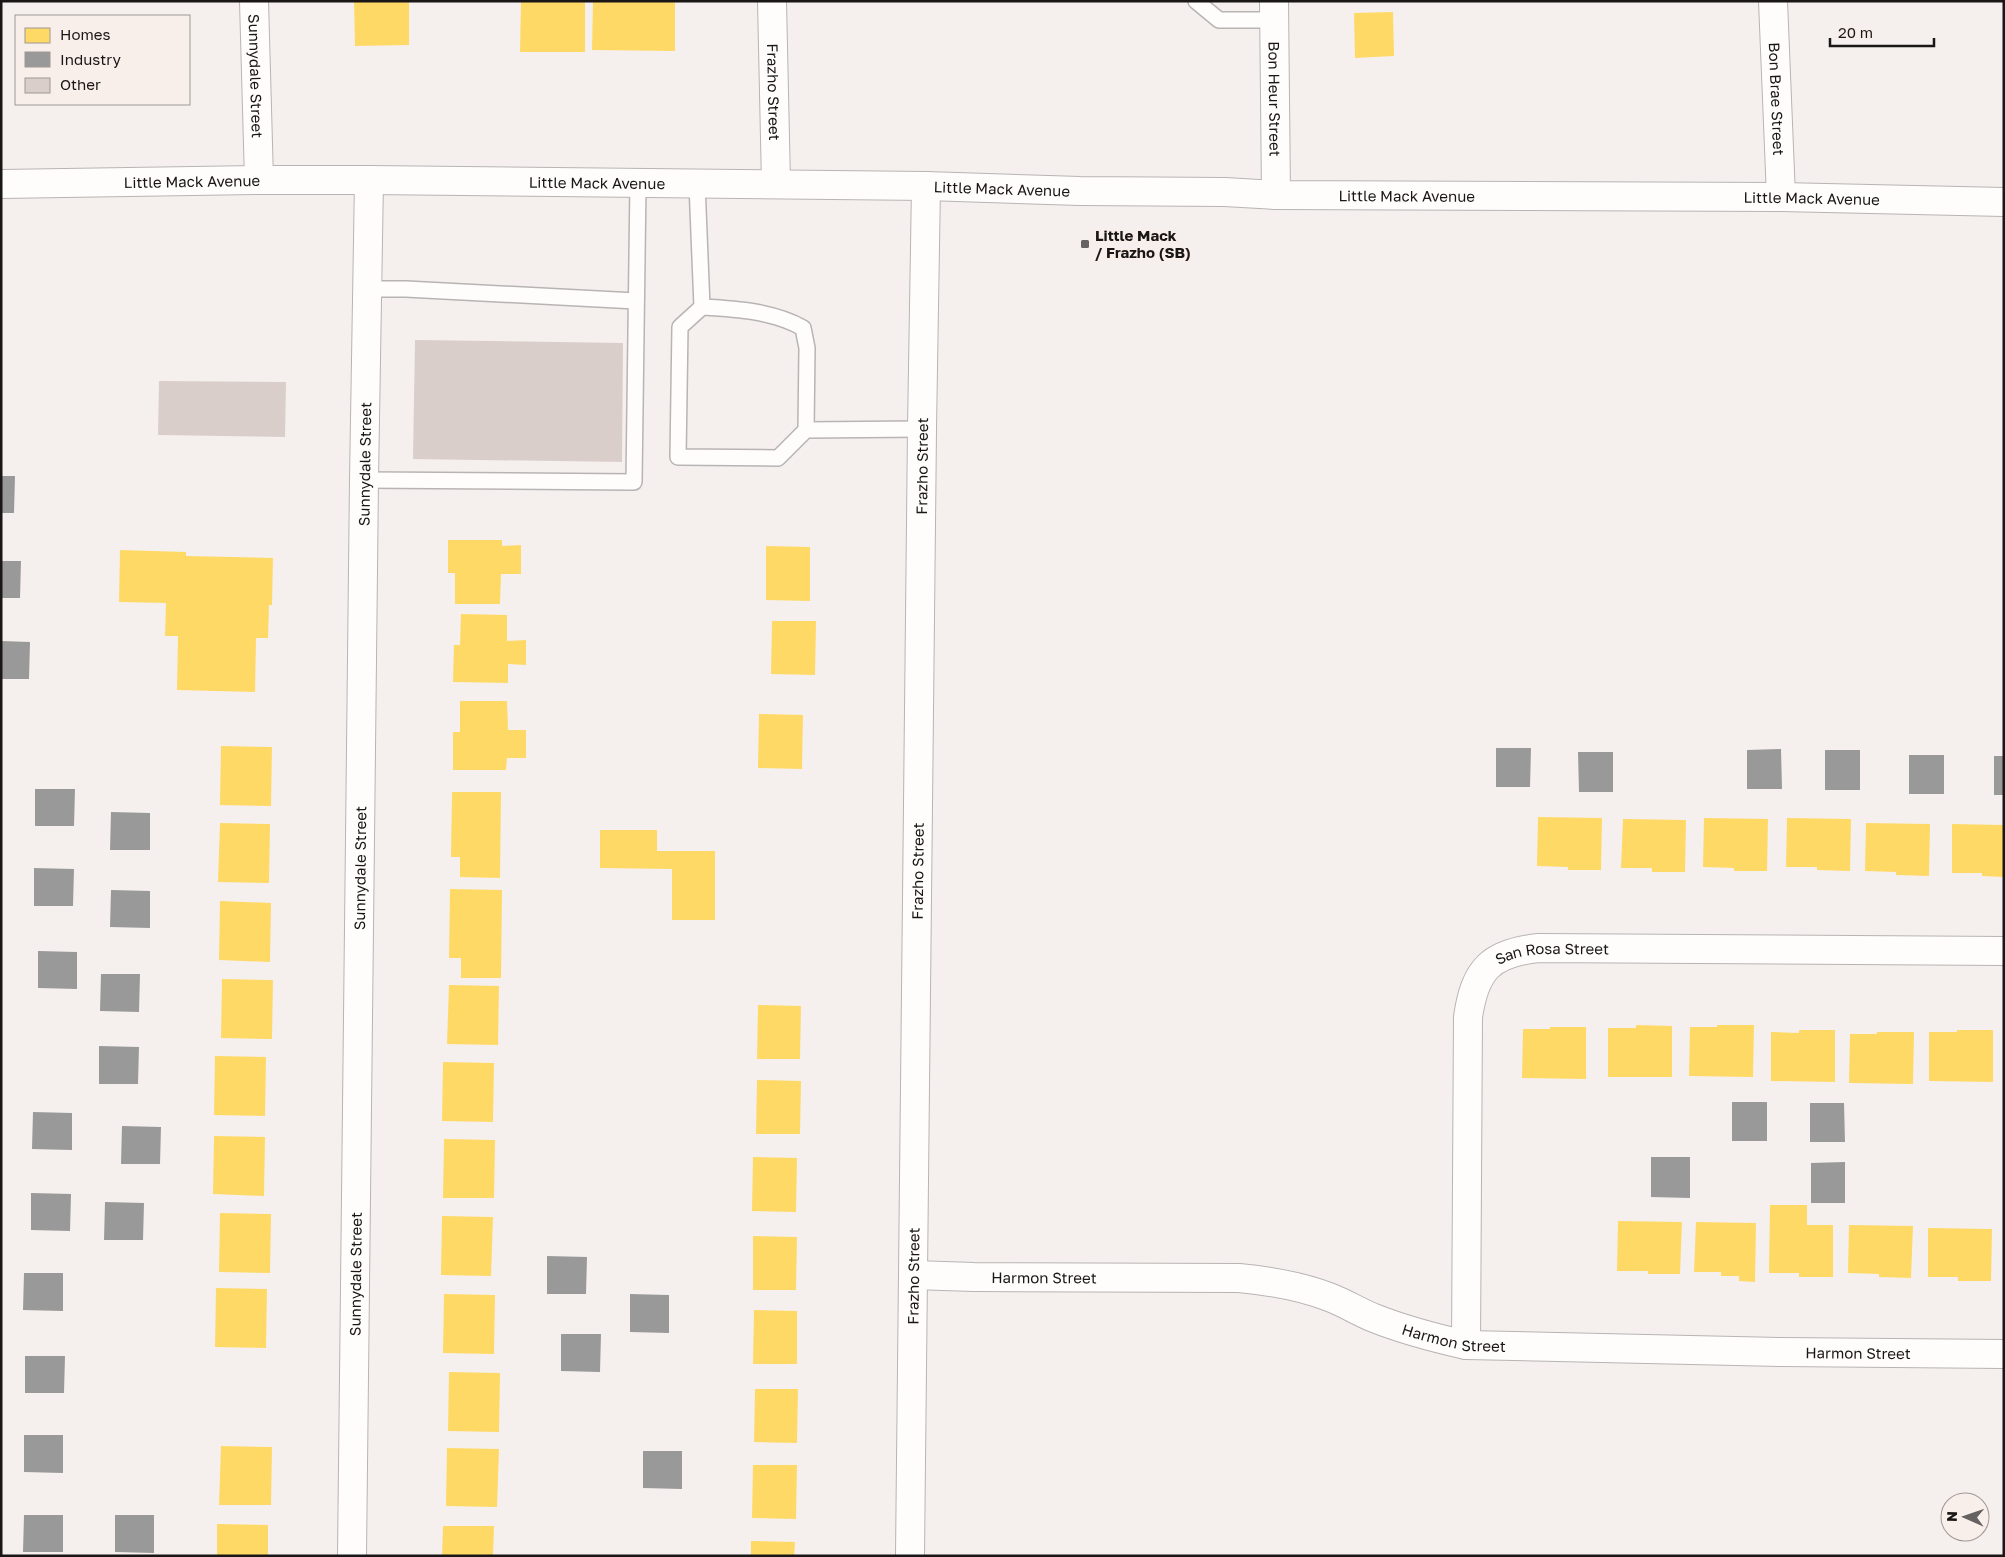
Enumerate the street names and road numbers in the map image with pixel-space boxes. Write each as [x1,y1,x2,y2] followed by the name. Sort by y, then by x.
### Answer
[245,14,267,138] street label: Sunnydale Street
[1265,41,1285,157] street label: Bon Heur Street
[1766,42,1788,156] street label: Bon Brae Street
[764,43,784,141] street label: Frazho Street
[124,171,261,191] street label: Little Mack Avenue
[529,173,666,192] street label: Little Mack Avenue
[933,177,1071,200] street label: Little Mack Avenue
[1339,186,1475,205] street label: Little Mack Avenue
[1744,188,1880,208] street label: Little Mack Avenue
[354,402,374,526] street label: Sunnydale Street
[912,417,931,515] street label: Frazho Street
[350,806,369,930] street label: Sunnydale Street
[908,822,927,920] street label: Frazho Street
[1492,939,1609,968] street label: San Rosa Street
[345,1212,365,1336] street label: Sunnydale Street
[903,1227,922,1325] street label: Frazho Street
[991,1268,1097,1286] street label: Harmon Street
[1400,1320,1506,1355] street label: Harmon Street
[1805,1343,1911,1362] street label: Harmon Street

